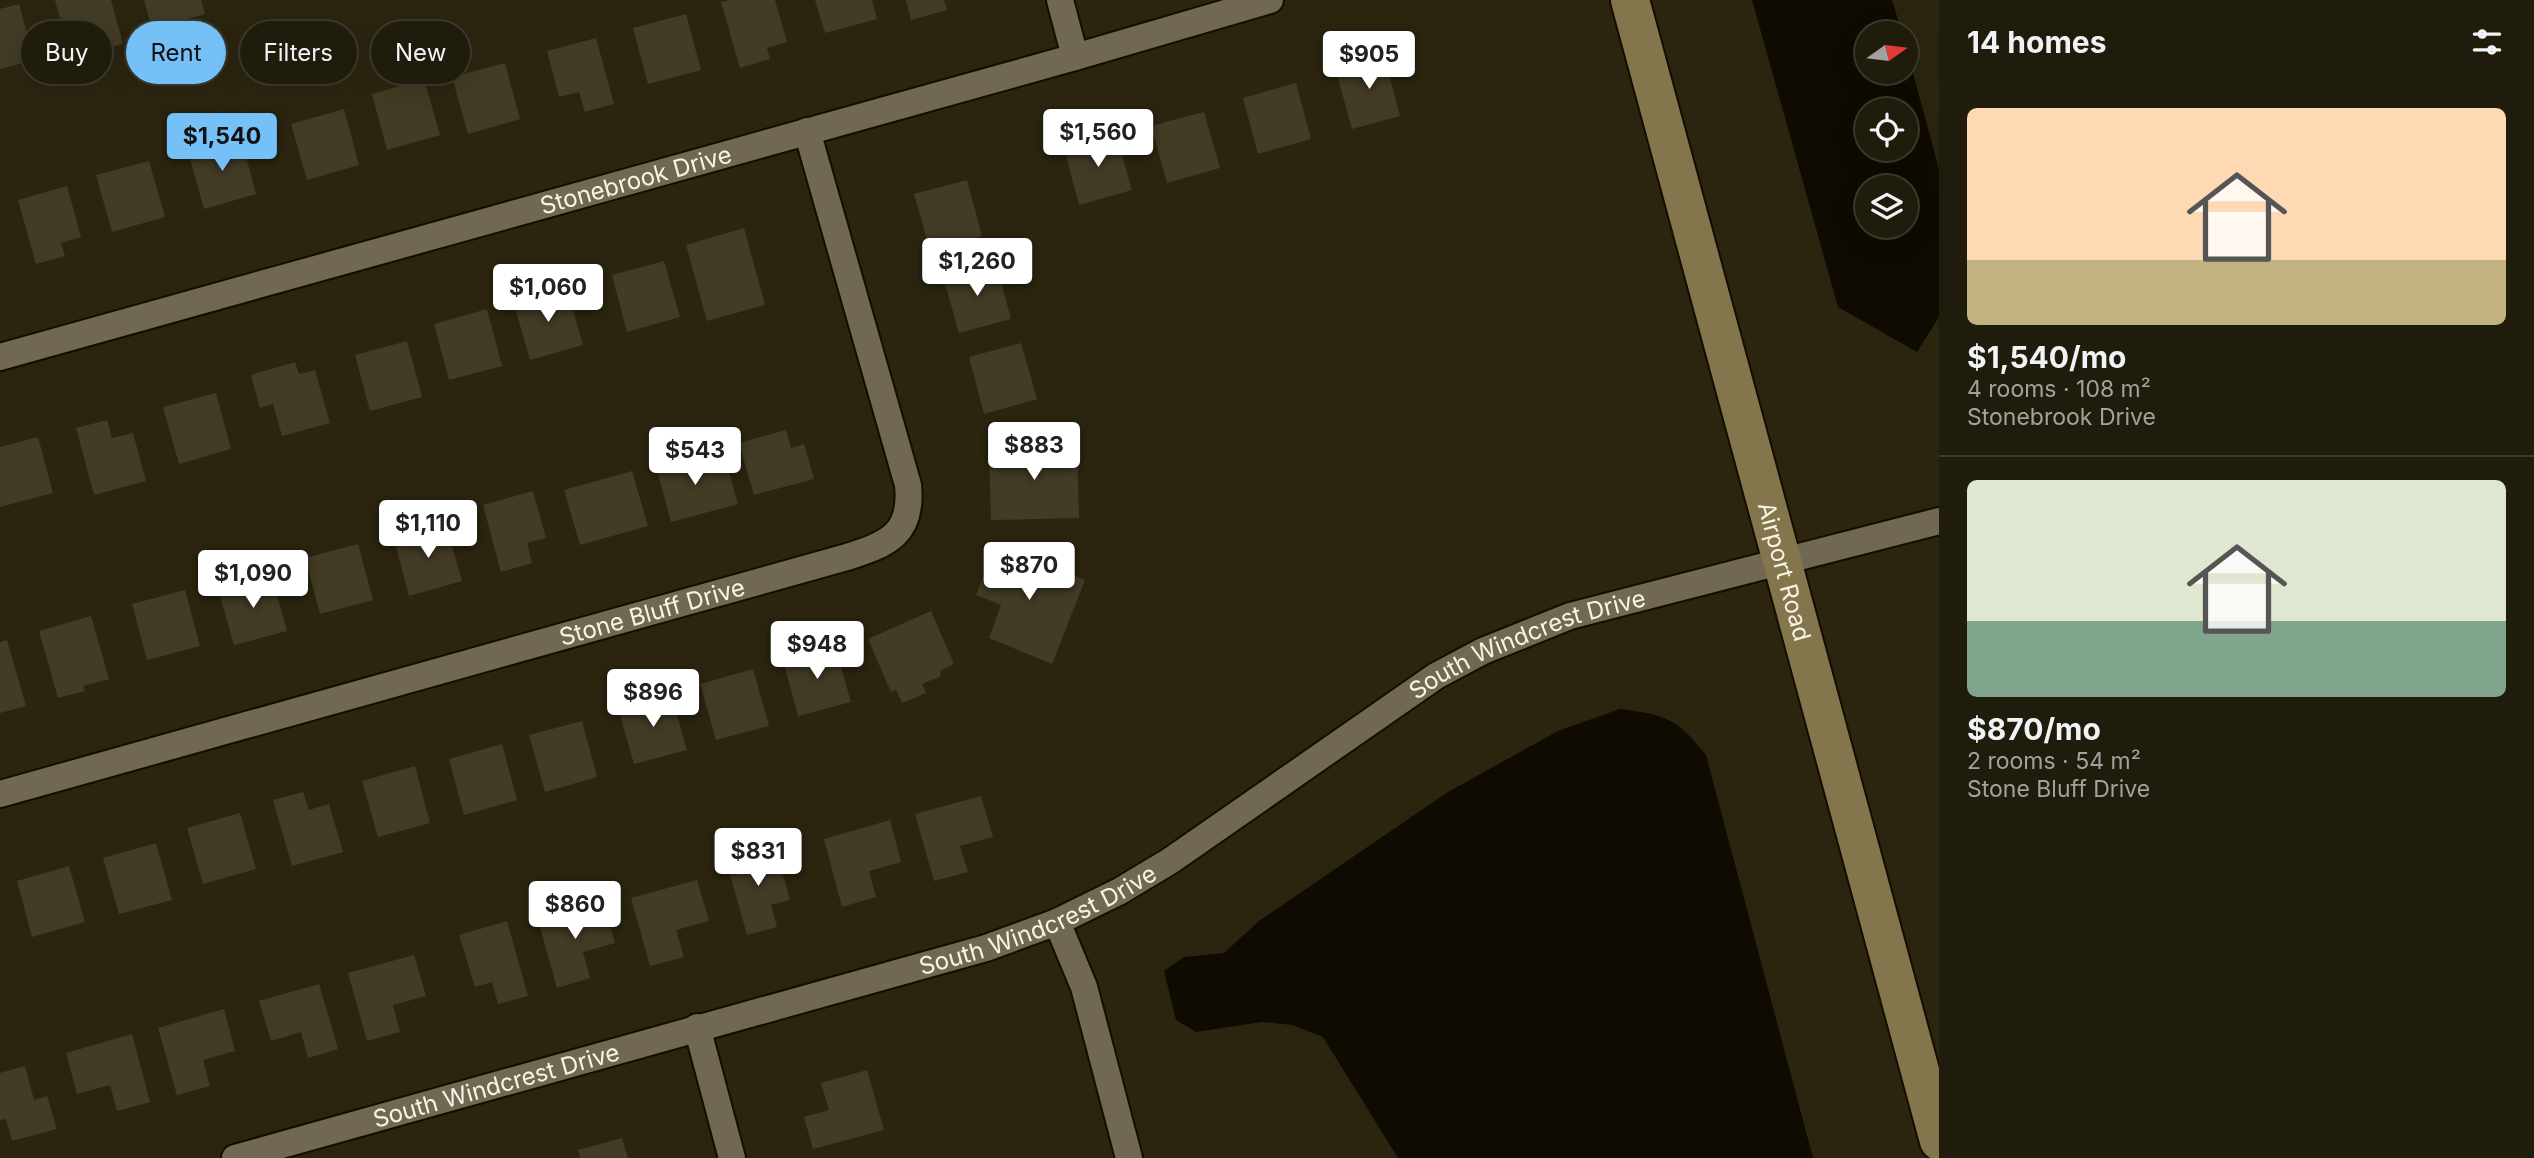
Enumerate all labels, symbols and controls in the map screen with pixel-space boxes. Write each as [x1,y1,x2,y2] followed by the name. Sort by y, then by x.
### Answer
[21,21,112,84] chip: Buy
[126,21,226,84] chip: Rent
[240,21,357,84] chip: Filters
[371,21,470,84] chip: New
[1855,21,1918,84] north arrow
[1855,21,1918,238] map controls
[2468,23,2506,61] icon: filters
[1967,24,2106,60] text: 14 homes
[1328,32,1410,91] pin: $905
[1339,40,1399,68] text: $905
[1855,98,1918,161] button: locate
[1041,110,1155,169] pin: $1,560
[165,114,279,173] pin: $1,540
[1059,118,1137,146] text: $1,560
[183,122,261,150] text: $1,540
[537,139,735,220] street label: Stonebrook Drive
[2174,154,2300,280] icon: home
[1855,175,1918,238] button: layers
[920,238,1034,298] pin: $1,260
[938,247,1016,275] text: $1,260
[491,264,605,324] pin: $1,060
[509,273,587,301] text: $1,060
[1967,339,2127,375] text: $1,540/mo
[1967,375,2151,403] text: 4 rooms · 108 m²
[1967,403,2156,431] text: Stonebrook Drive
[993,422,1075,482] pin: $883
[654,428,736,487] pin: $543
[1004,431,1064,459] text: $883
[665,436,725,464] text: $543
[1752,499,1817,644] street label: Airport Road
[371,500,485,560] pin: $1,110
[395,509,461,537] text: $1,110
[2174,526,2300,652] icon: home
[988,542,1070,602] pin: $870
[196,550,310,610] pin: $1,090
[1000,551,1058,579] text: $870
[214,559,292,587] text: $1,090
[556,572,748,651] street label: Stone Bluff Drive
[1403,583,1648,705] street label: South Windcrest Drive
[776,622,858,681] pin: $948
[787,630,847,658] text: $948
[612,670,694,729] pin: $896
[623,678,683,706] text: $896
[1967,711,2101,747] text: $870/mo
[1967,747,2141,775] text: 2 rooms · 54 m²
[1967,775,2150,803] text: Stone Bluff Drive
[717,828,799,888] pin: $831
[731,837,785,865] text: $831
[916,858,1161,981] street label: South Windcrest Drive
[534,881,616,941] pin: $860
[545,890,605,918] text: $860
[370,1037,622,1133] street label: South Windcrest Drive

